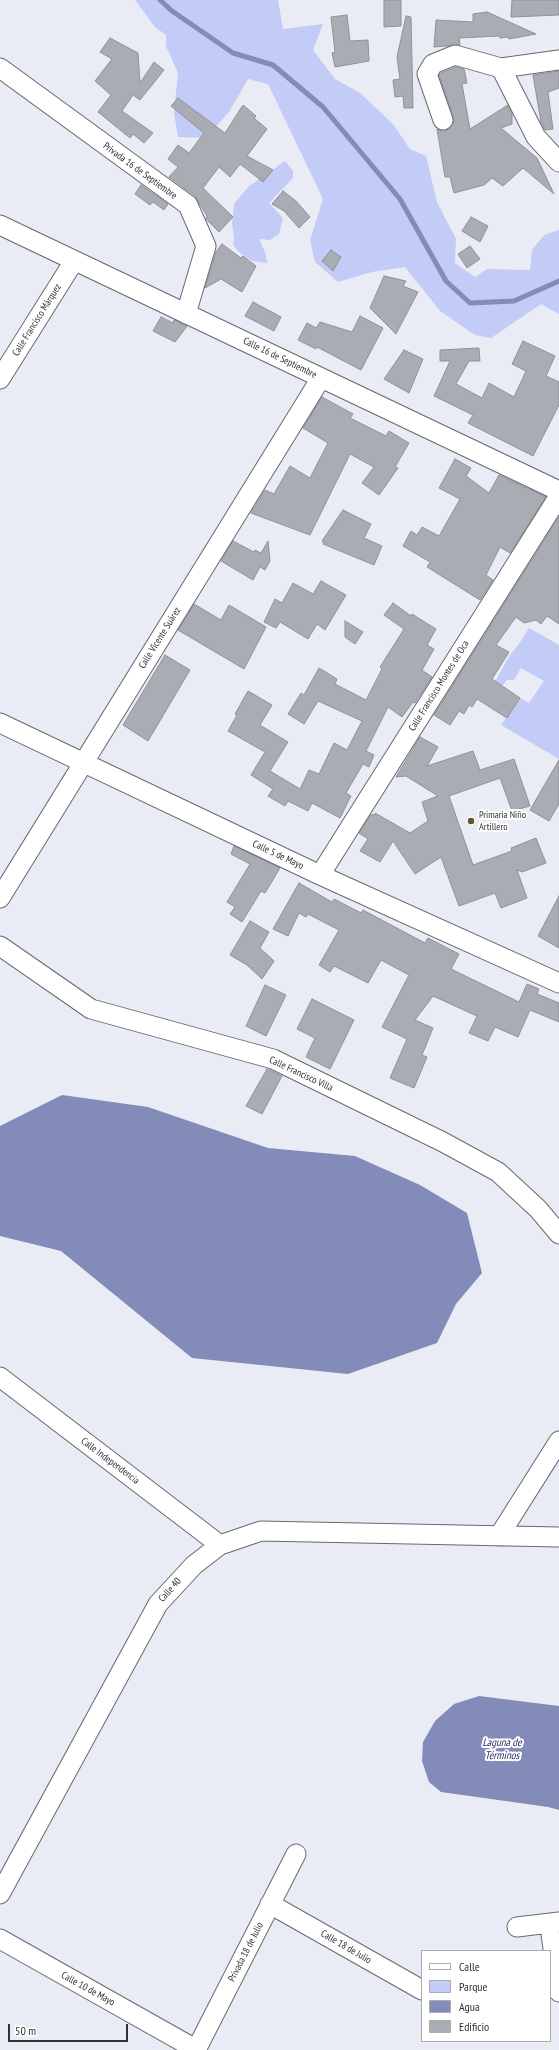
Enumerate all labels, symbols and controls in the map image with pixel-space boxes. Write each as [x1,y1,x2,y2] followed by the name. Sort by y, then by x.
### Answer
[101,140,179,202] street label: Privada 16 de Septiembre
[10,282,64,358] street label: Calle Francisco Márquez
[241,335,319,381] street label: Calle 16 de Septiembre
[136,605,184,671] street label: Calle Vicente Suárez
[406,638,472,734] street label: Calle Francisco Montes de Oca
[479,809,526,832] place label: Primaria Niño Artillero
[466,816,476,826] marker: Primaria Niño Artillero
[251,838,305,872] street label: Calle 5 de Mayo
[267,1054,335,1094] street label: Calle Francisco Villa
[78,1435,142,1487] street label: Calle Independencia
[156,1575,184,1605] street label: Calle 40
[482,1736,522,1762] water label: Laguna de Términos
[226,1920,266,1984] street label: Privada 18 de Julio
[318,1928,374,1966] street label: Calle 18 de Julio
[421,1950,551,2042] legend
[459,1959,480,1974] text: Calle
[59,1969,117,2009] street label: Calle 10 de Mayo
[459,1979,488,1994] text: Parque
[459,1999,480,2014] text: Agua
[10,2016,130,2042] scale bar
[459,2019,489,2034] text: Edificio
[15,2023,36,2038] text: 50 m

